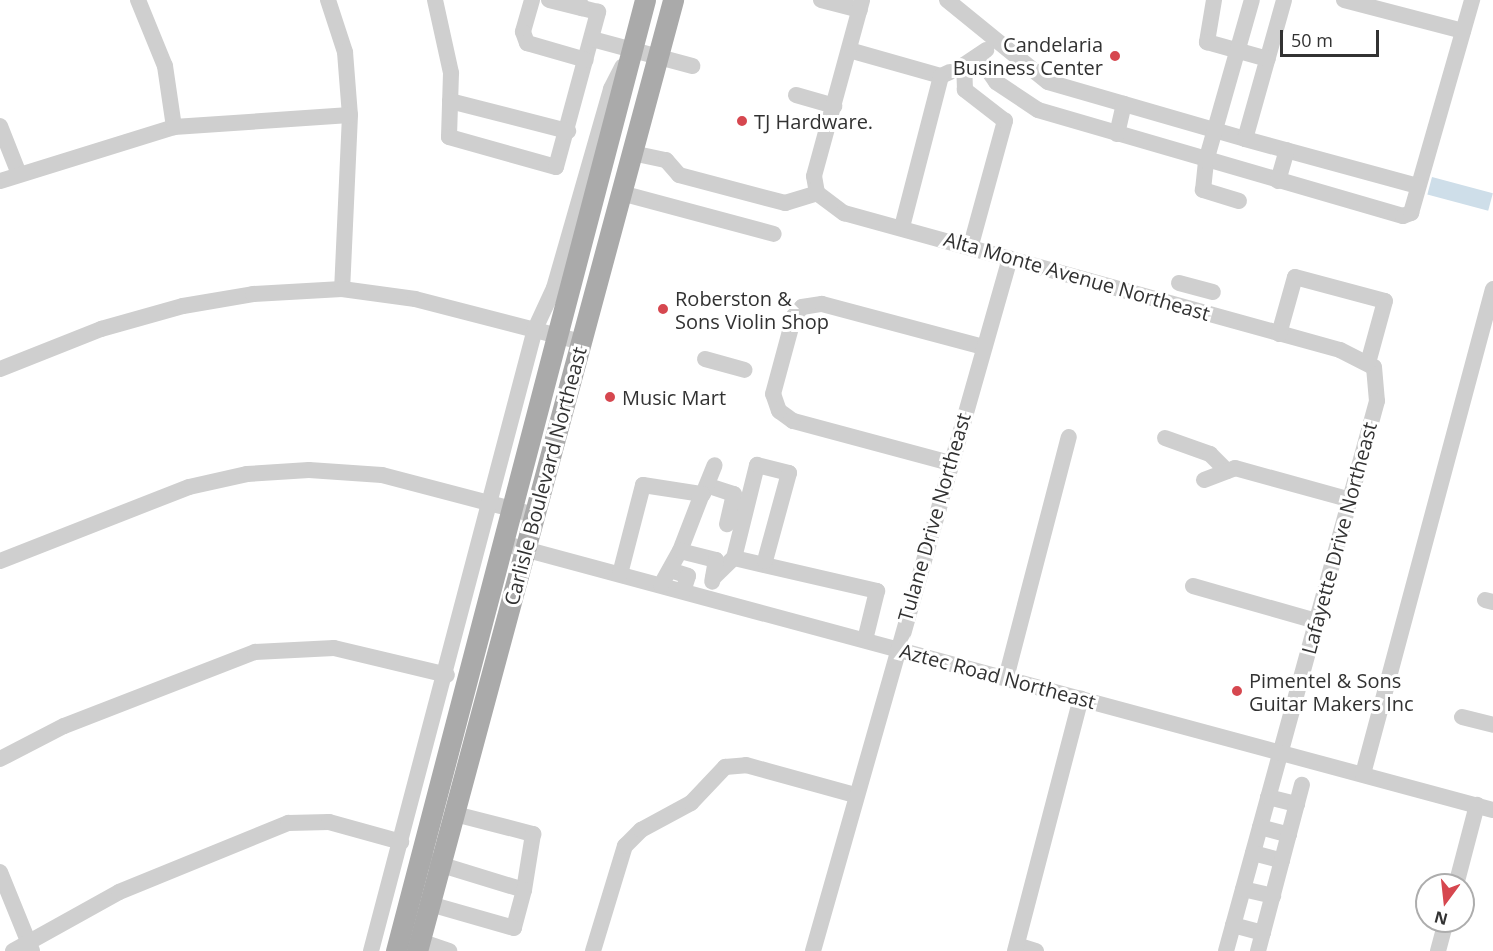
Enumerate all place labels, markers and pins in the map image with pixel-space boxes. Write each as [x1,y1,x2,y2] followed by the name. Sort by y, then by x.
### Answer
[953,33,1103,80] place label: Candelaria Business Center
[1108,49,1122,63] marker: Candelaria Business Center
[754,109,873,133] place label: TJ Hardware.
[735,114,749,128] marker: TJ Hardware.
[675,286,829,333] place label: Roberston & Sons Violin Shop
[656,302,670,316] marker: Roberston & Sons Violin Shop
[622,385,726,409] place label: Music Mart
[603,390,617,404] marker: Music Mart
[1249,668,1414,715] place label: Pimentel & Sons Guitar Makers Inc
[1230,684,1244,698] marker: Pimentel & Sons Guitar Makers Inc

